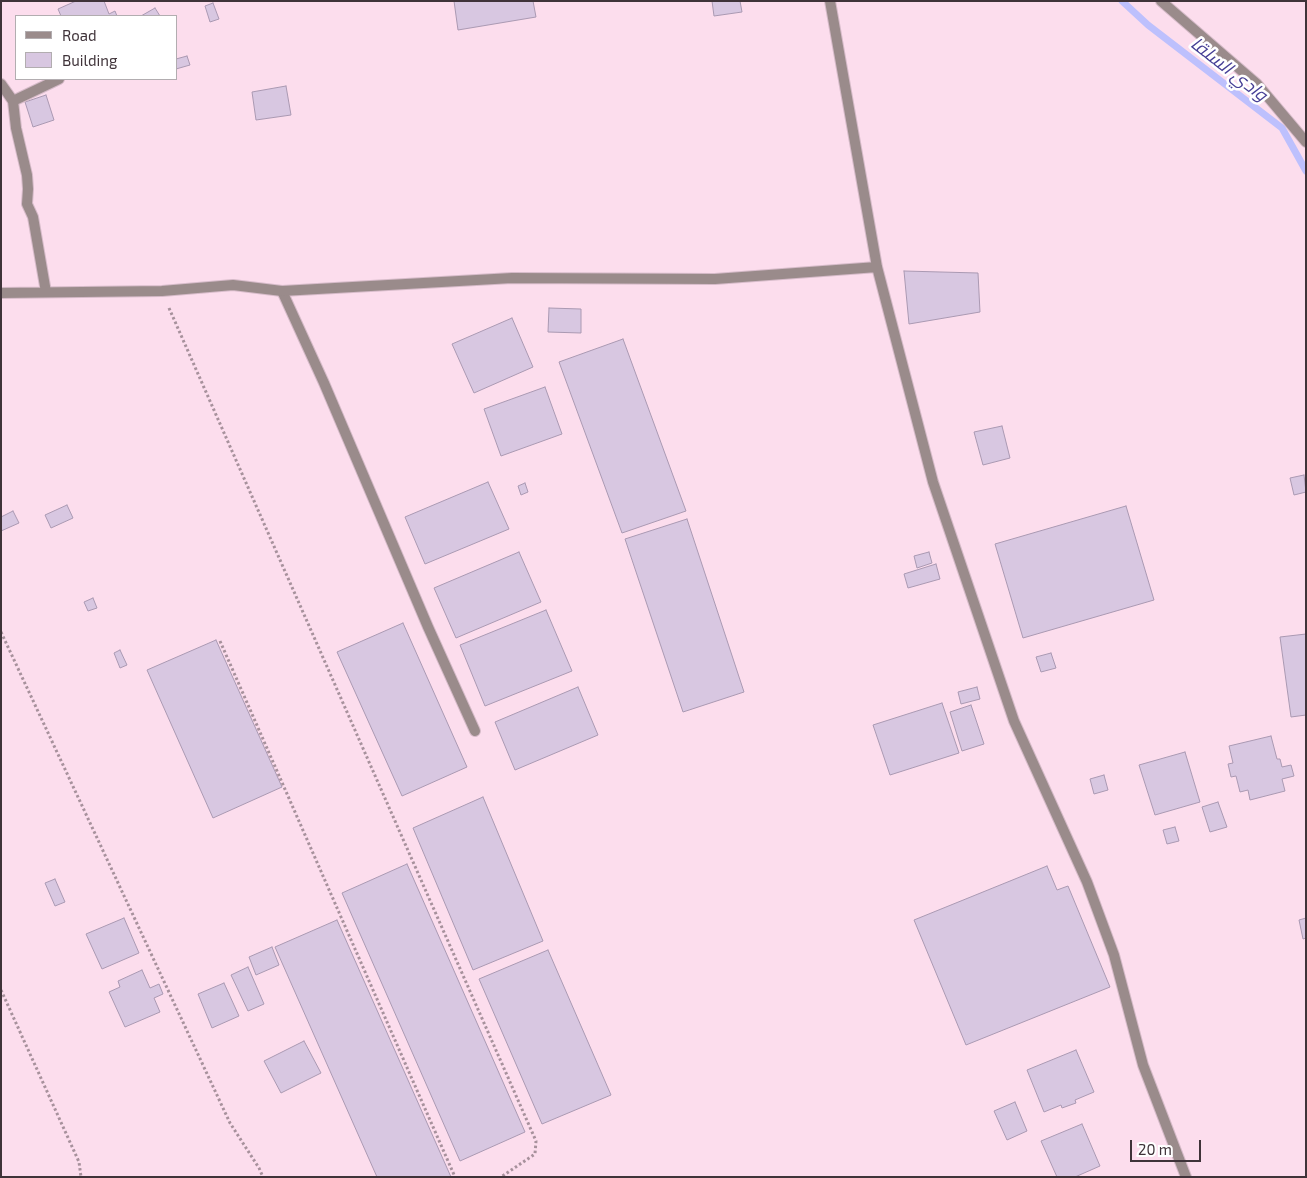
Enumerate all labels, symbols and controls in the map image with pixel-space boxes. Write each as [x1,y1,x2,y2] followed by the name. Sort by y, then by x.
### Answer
[15,15,178,80] legend
[62,26,97,44] text: Road
[1186,32,1272,106] water label: وادي السلقا
[62,51,117,69] text: Building
[1132,1130,1203,1162] scale bar
[1138,1140,1172,1158] text: 20 m

